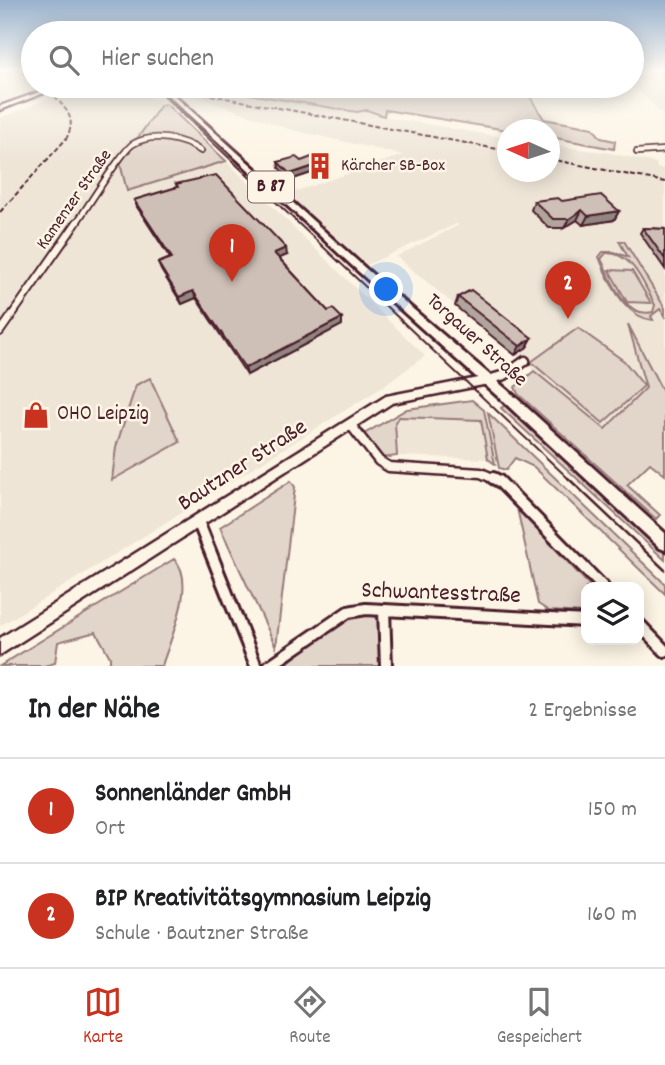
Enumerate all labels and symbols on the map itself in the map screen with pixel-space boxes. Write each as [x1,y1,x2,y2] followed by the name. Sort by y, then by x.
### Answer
[497,119,560,182] north arrow
[31,145,119,255] street label: Kamenzer Straße
[305,151,335,181] building icon: Kärcher SB-Box
[341,154,445,179] place label: Kärcher SB-Box
[248,172,294,202] road number: B 87
[209,224,255,282] pin: 1
[545,261,591,319] pin: 2
[369,272,403,306] your location
[419,287,533,395] street label: Torgauer Straße
[21,400,51,430] shop icon: OHO Leipzig
[57,400,149,430] place label: OHO Leipzig
[171,411,315,521] street label: Bautzner Straße
[361,574,521,614] street label: Schwantesstraße

